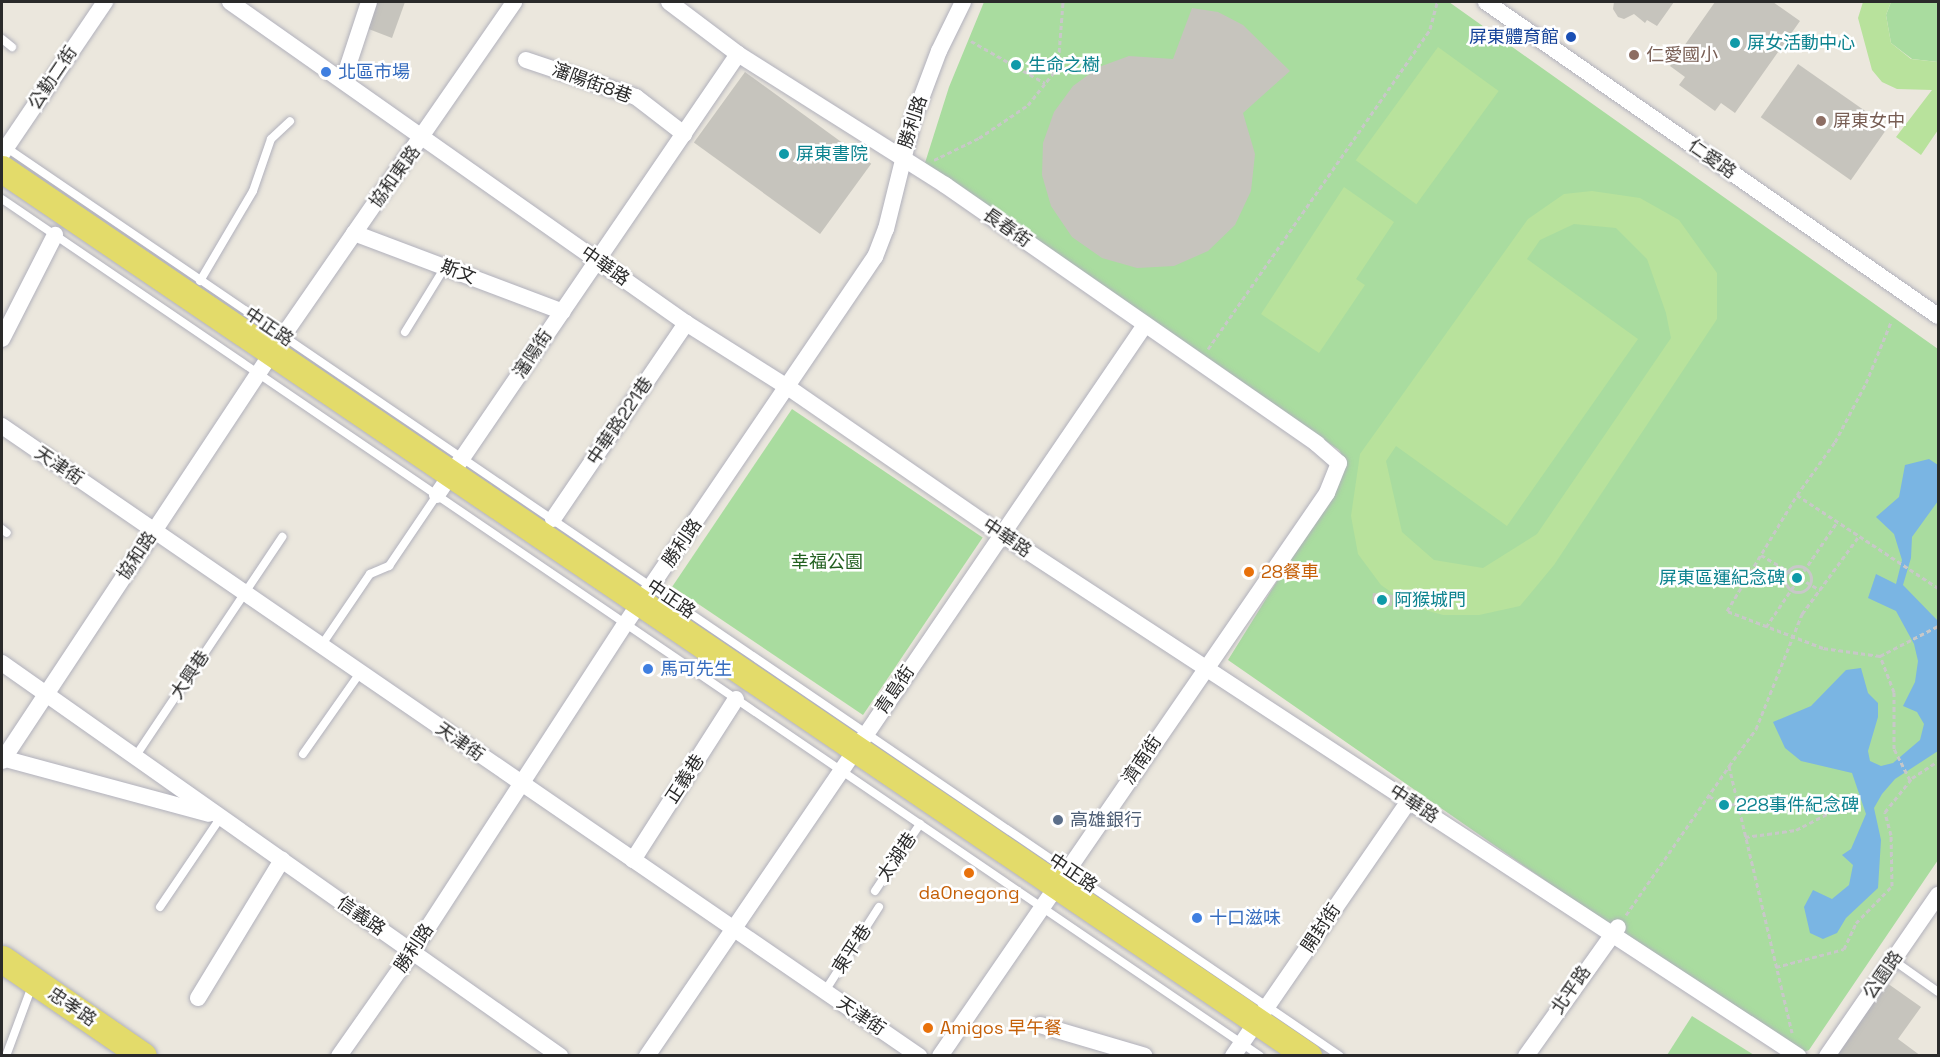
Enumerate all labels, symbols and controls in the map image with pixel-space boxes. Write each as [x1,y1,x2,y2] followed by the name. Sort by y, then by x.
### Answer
[1469,26,1559,48] place label: 屏東體育館
[1564,30,1578,44] marker: 屏東體育館
[1747,32,1855,54] place label: 屏女活動中心
[1728,36,1742,50] marker: 屏女活動中心
[24,42,82,114] street label: 公勤二街
[1646,44,1718,66] place label: 仁愛國小
[1627,48,1641,62] marker: 仁愛國小
[1028,54,1100,76] place label: 生命之樹
[1009,58,1023,72] marker: 生命之樹
[549,59,635,107] street label: 瀋陽街8巷
[338,61,410,83] place label: 北區市場
[319,65,333,79] marker: 北區市場
[894,93,932,151] street label: 勝利路
[1833,110,1905,132] place label: 屏東女中
[1814,114,1828,128] marker: 屏東女中
[1684,135,1740,183] street label: 仁愛路
[365,142,425,212] street label: 協和東路
[796,143,868,165] place label: 屏東書院
[777,147,791,161] marker: 屏東書院
[979,204,1035,252] street label: 長春街
[577,242,633,290] street label: 中華路
[437,255,479,289] street label: 斯文
[241,303,297,351] street label: 中正路
[509,326,557,382] street label: 瀋陽街
[583,373,657,469] street label: 中華路221巷
[31,442,87,490] street label: 天津街
[979,514,1035,562] street label: 中華路
[658,515,706,571] street label: 勝利路
[113,528,161,584] street label: 協和路
[791,551,863,573] park label: 幸福公園
[1261,561,1319,583] place label: 28餐車
[1242,565,1256,579] marker: 28餐車
[1659,567,1785,589] place label: 屏東區運紀念碑
[1790,571,1804,585] marker: 屏東區運紀念碑
[643,575,699,623] street label: 中正路
[1394,589,1466,611] place label: 阿猴城門
[1375,593,1389,607] marker: 阿猴城門
[166,647,214,703] street label: 大興巷
[660,658,732,680] place label: 馬可先生
[641,662,655,676] marker: 馬可先生
[871,662,919,718] street label: 青島街
[432,718,488,766] street label: 天津街
[1118,732,1166,788] street label: 濟南街
[661,750,709,808] street label: 正義巷
[1385,780,1443,828] street label: 中華路
[1736,794,1859,816] place label: 228事件紀念碑
[1717,798,1731,812] marker: 228事件紀念碑
[1070,809,1142,831] place label: 高雄銀行
[1051,813,1065,827] marker: 高雄銀行
[873,829,921,885] street label: 太湖巷
[1045,849,1101,897] street label: 中正路
[962,866,976,880] marker: daOnegong
[919,882,1019,904] place label: daOnegong
[333,892,389,940] street label: 信義路
[1297,900,1345,956] street label: 開封街
[1209,907,1281,929] place label: 十口滋味
[1190,911,1204,925] marker: 十口滋味
[390,920,438,976] street label: 勝利路
[828,920,876,978] street label: 東平巷
[1859,947,1907,1003] street label: 公園路
[1547,962,1595,1018] street label: 北平路
[44,983,100,1031] street label: 忠孝路
[833,992,889,1040] street label: 天津街
[940,1017,1062,1039] place label: Amigos 早午餐
[921,1021,935,1035] marker: Amigos 早午餐

